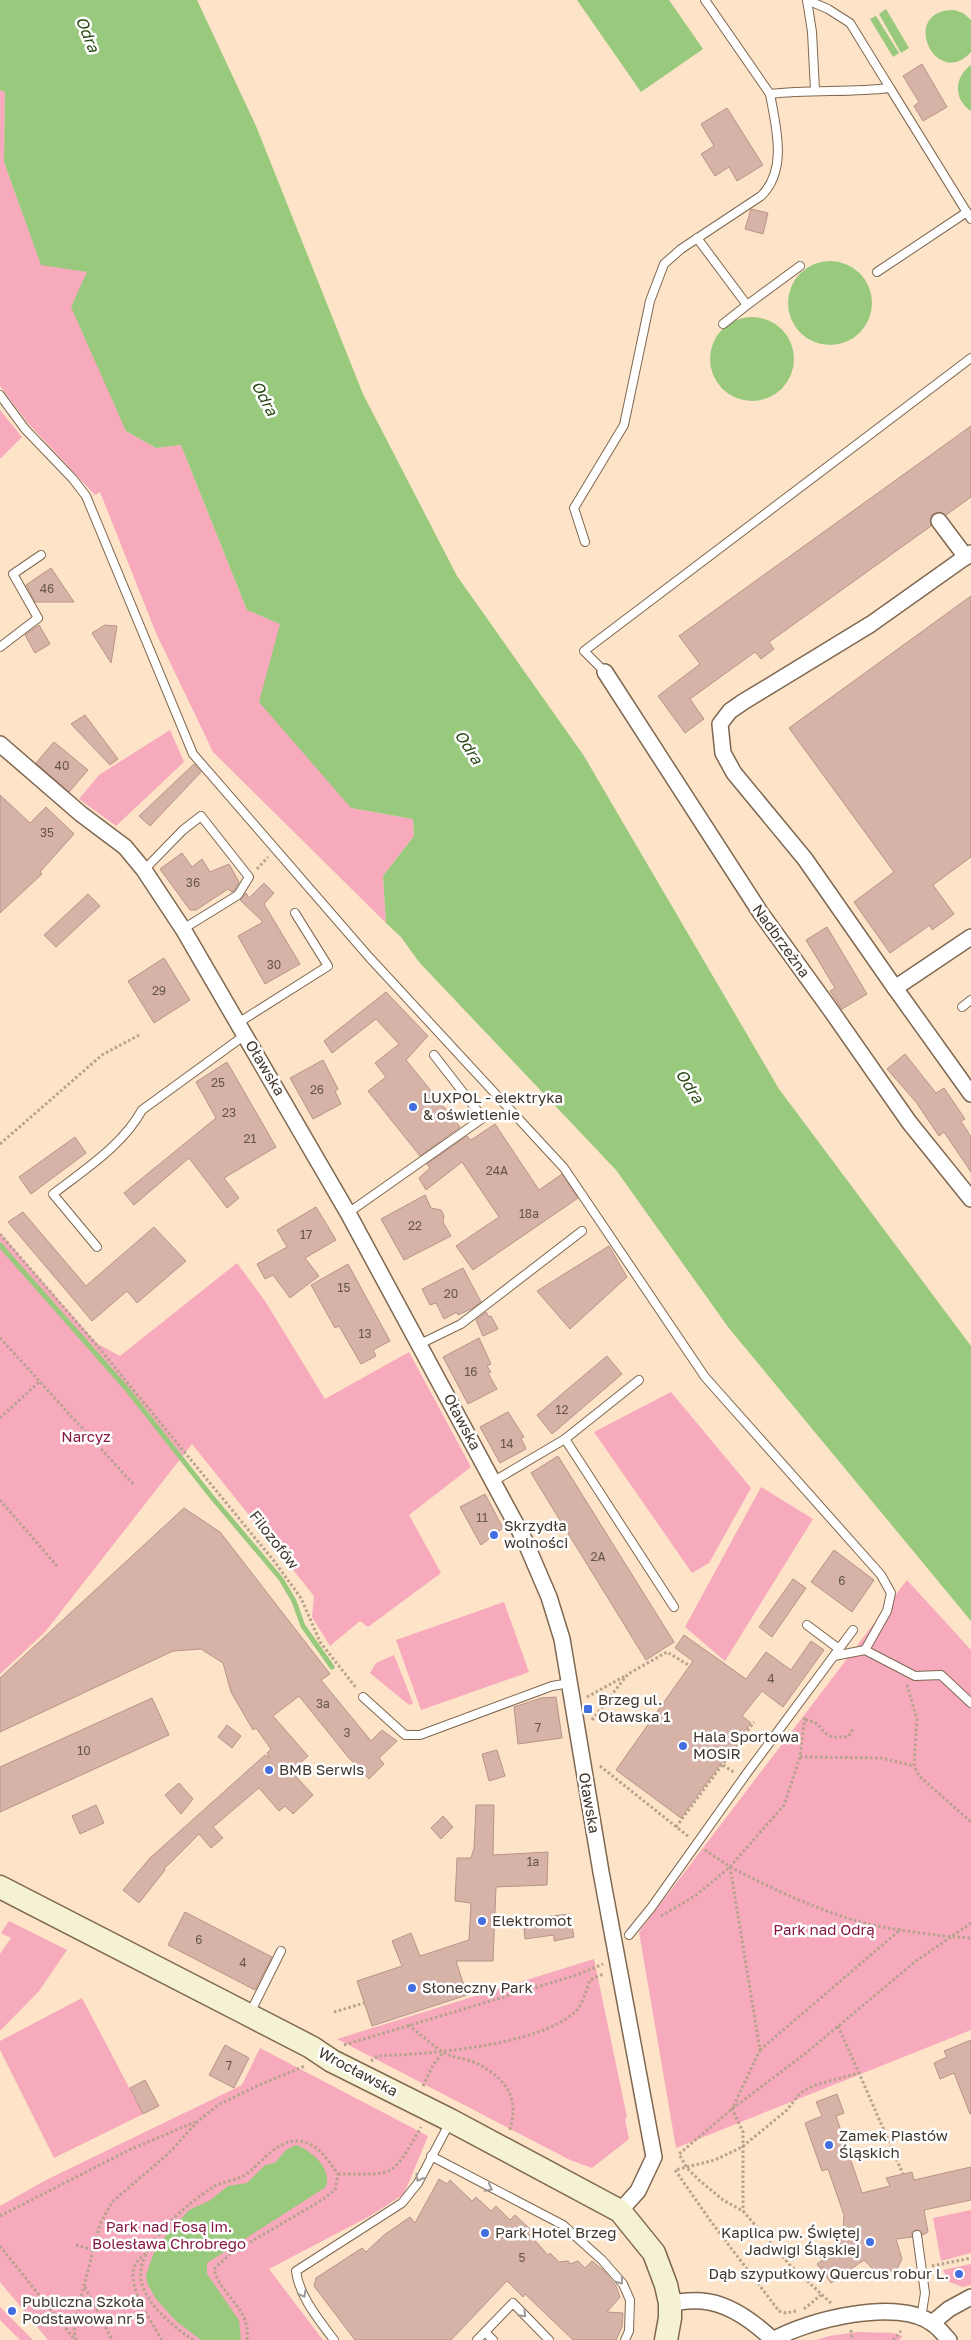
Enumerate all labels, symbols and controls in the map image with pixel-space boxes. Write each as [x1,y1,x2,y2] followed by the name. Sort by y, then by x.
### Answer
[72,13,105,56] water label: Odra
[248,377,283,420] water label: Odra
[40,581,54,596] house number: 46
[451,726,488,769] water label: Odra
[55,758,69,773] house number: 40
[40,825,54,840] house number: 35
[186,875,200,890] house number: 36
[749,900,814,981] street label: Nadbrzeżna
[267,957,281,972] house number: 30
[152,983,166,998] house number: 29
[242,1036,289,1099] street label: Oławska
[672,1065,709,1108] water label: Odra
[211,1075,225,1090] house number: 25
[310,1082,324,1097] house number: 26
[423,1088,563,1123] place label: LUXPOL - elektryka & oświetlenie
[407,1101,419,1113] marker: LUXPOL - elektryka & oświetlenie
[222,1105,236,1120] house number: 23
[244,1131,257,1146] house number: 21
[486,1163,508,1178] house number: 24A
[519,1206,539,1221] house number: 18a
[408,1218,422,1233] house number: 22
[300,1227,312,1242] house number: 17
[338,1280,350,1295] house number: 15
[444,1286,458,1301] house number: 20
[359,1326,371,1341] house number: 13
[464,1364,478,1379] house number: 16
[440,1390,485,1453] street label: Oławska
[556,1402,568,1417] house number: 12
[61,1427,111,1445] park label: Narcyz
[500,1436,514,1451] house number: 14
[246,1506,303,1572] street label: Filozofów
[476,1510,488,1525] house number: 11
[504,1516,568,1551] place label: Skrzydła wolności
[488,1529,500,1541] marker: Skrzydła wolności
[590,1549,606,1564] house number: 2A
[838,1573,846,1588] house number: 6
[767,1671,775,1686] house number: 4
[598,1690,671,1725] place label: Brzeg ul. Oławska 1
[316,1696,330,1711] house number: 3a
[582,1703,594,1715] marker: Brzeg ul. Oławska 1
[535,1720,541,1735] house number: 7
[343,1725,351,1740] house number: 3
[693,1727,799,1762] place label: Hala Sportowa MOSiR
[677,1740,689,1752] marker: Hala Sportowa MOSiR
[77,1743,91,1758] house number: 10
[279,1760,364,1778] place label: BMB Serwis
[263,1764,275,1776] marker: BMB Serwis
[576,1771,604,1835] street label: Oławska
[527,1854,539,1869] house number: 1a
[492,1911,572,1929] place label: Elektromot
[476,1915,488,1927] marker: Elektromot
[773,1920,875,1938] park label: Park nad Odrą
[195,1932,203,1947] house number: 6
[239,1955,247,1970] house number: 4
[422,1978,533,1996] place label: Słoneczny Park
[406,1982,418,1994] marker: Słoneczny Park
[316,2043,401,2100] street label: Wrocławska
[226,2058,232,2073] house number: 7
[839,2126,948,2161] place label: Zamek Piastów Śląskich
[823,2139,835,2151] marker: Zamek Piastów Śląskich
[416,2173,426,2182] one-way arrow
[484,2182,493,2192] one-way arrow
[92,2217,246,2252] park label: Park nad Fosą im. Bolesława Chrobrego
[495,2223,617,2241] place label: Park Hotel Brzeg
[721,2223,860,2258] place label: Kaplica pw. Świętej Jadwigi Śląskiej
[479,2227,491,2239] marker: Park Hotel Brzeg
[864,2236,876,2248] marker: Kaplica pw. Świętej Jadwigi Śląskiej
[519,2250,526,2265] house number: 5
[708,2264,949,2282] place label: Dąb szypułkowy Quercus robur L.
[953,2268,965,2280] marker: Dąb szypułkowy Quercus robur L.
[614,2275,623,2285] one-way arrow
[297,2288,307,2297] one-way arrow
[22,2292,145,2327] place label: Publiczna Szkoła Podstawowa nr 5
[6,2305,18,2317] marker: Publiczna Szkoła Podstawowa nr 5
[517,2308,526,2317] one-way arrow

